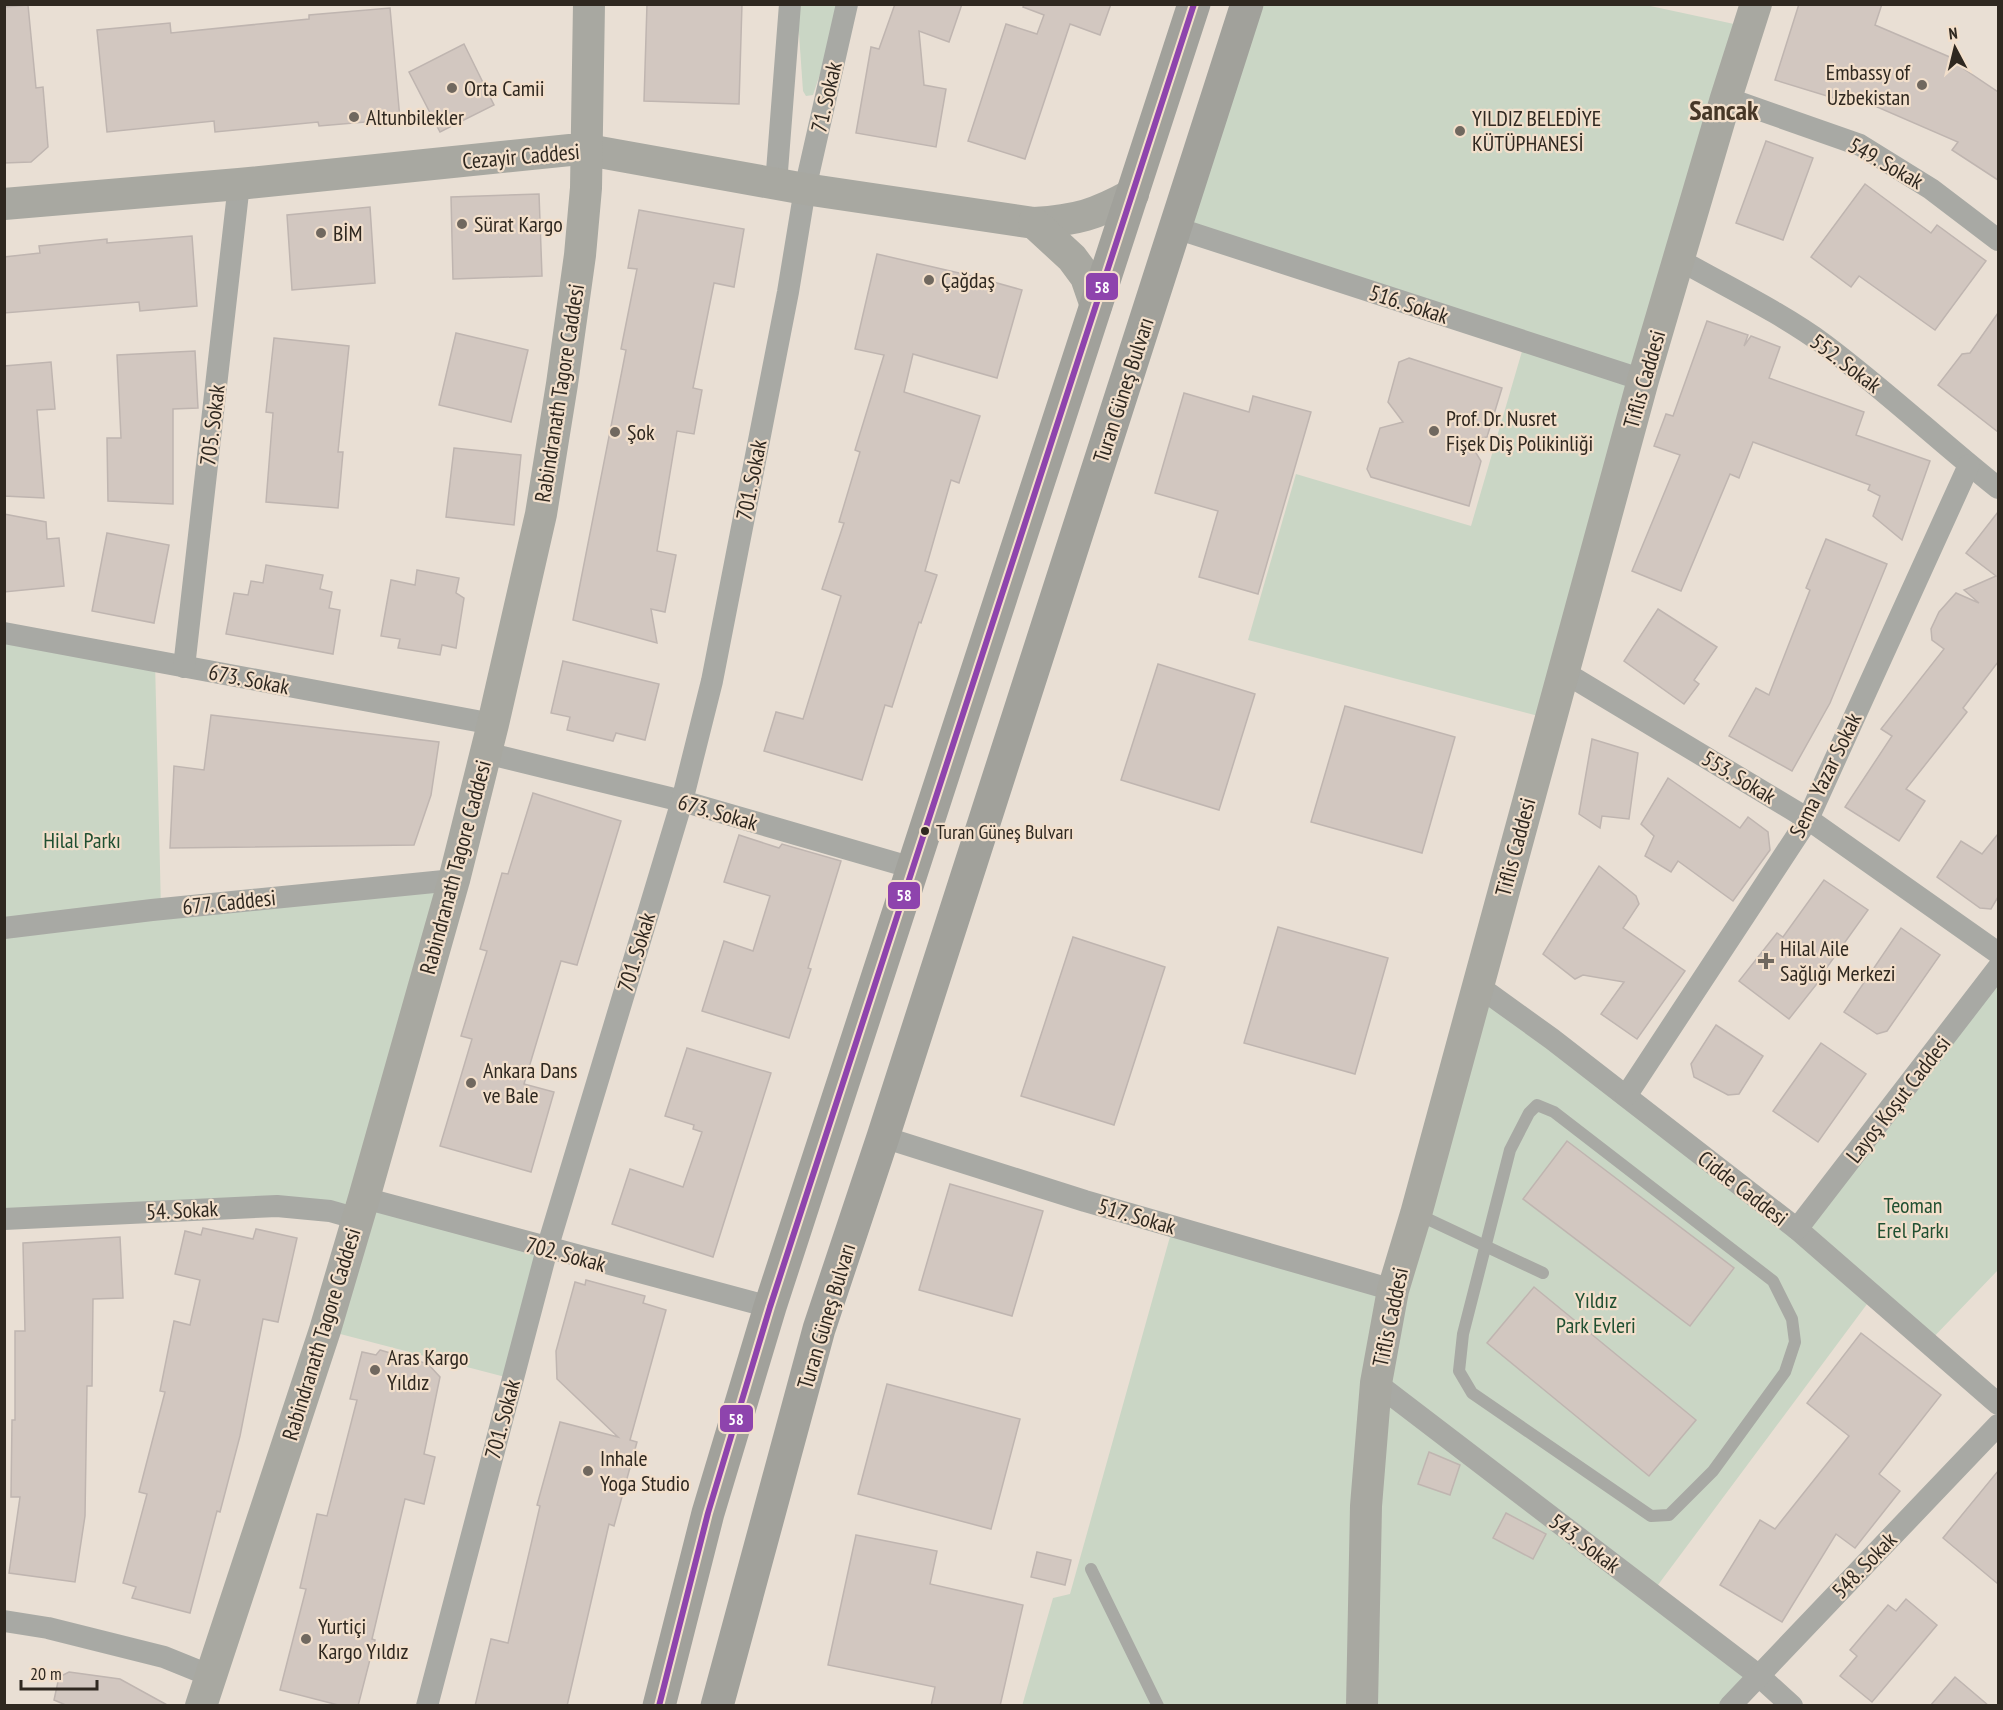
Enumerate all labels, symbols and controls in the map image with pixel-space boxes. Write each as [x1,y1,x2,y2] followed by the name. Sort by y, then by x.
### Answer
[1925,18,1985,78] north arrow
[1948,23,1959,44] text: N
[804,58,848,135] street label: 71. Sokak
[1826,58,1911,111] place label: Embassy of Uzbekistan
[464,74,545,102] place label: Orta Camii
[1915,78,1929,92] marker: Embassy of Uzbekistan
[445,81,459,95] marker: Orta Camii
[1689,91,1759,128] district label: Sancak
[366,103,464,131] place label: Altunbilekler
[1472,104,1601,157] place label: YILDIZ BELEDİYE KÜTÜPHANESİ
[347,110,361,124] marker: Altunbilekler
[1453,124,1467,138] marker: YILDIZ BELEDİYE KÜTÜPHANESİ
[1844,131,1929,195] street label: 549. Sokak
[461,137,581,175] street label: Cezayir Caddesi
[474,210,563,238] place label: Sürat Kargo
[455,217,469,231] marker: Sürat Kargo
[333,219,363,247] place label: BİM
[314,226,328,240] marker: BİM
[941,266,995,294] place label: Çağdaş
[1085,272,1119,301] line badge: 58
[922,273,936,287] marker: Çağdaş
[1094,277,1110,297] text: 58
[1366,278,1453,330] street label: 516. Sokak
[528,282,590,504] street label: Rabindranath Tagore Caddesi
[1086,314,1160,466] street label: Turan Güneş Bulvarı
[1617,327,1671,431] street label: Tiflis Caddesi
[1805,327,1887,399] street label: 552. Sokak
[193,382,231,467] street label: 705. Sokak
[1446,404,1593,457] place label: Prof. Dr. Nusret Fişek Diş Polikinliği
[627,418,655,446] place label: Şok
[1427,424,1441,438] marker: Prof. Dr. Nusret Fişek Diş Polikinliği
[608,425,622,439] marker: Şok
[729,437,773,523] street label: 701. Sokak
[206,657,292,701] street label: 673. Sokak
[1783,708,1867,842] street label: Sema Yazar Sokak
[1697,744,1782,810] street label: 553. Sokak
[413,757,497,977] street label: Rabindranath Tagore Caddesi
[675,787,762,837] street label: 673. Sokak
[1488,795,1542,899] street label: Tiflis Caddesi
[936,819,1073,845] place label: Turan Güneş Bulvarı
[919,825,931,837] marker: Turan Güneş Bulvarı
[43,826,121,854] park label: Hilal Parkı
[887,881,921,910] line badge: 58
[181,883,277,921] street label: 677. Caddesi
[896,885,912,905] text: 58
[611,908,661,995] street label: 701. Sokak
[1780,934,1896,987] place label: Hilal Aile Sağlığı Merkezi
[1757,952,1775,970] marker: Hilal Aile Sağlığı Merkezi
[1840,1030,1956,1168] street label: Layoş Koşut Caddesi
[483,1056,577,1109] place label: Ankara Dans ve Bale
[464,1076,478,1090] marker: Ankara Dans ve Bale
[1692,1144,1794,1232] street label: Cidde Caddesi
[1877,1191,1949,1244] park label: Teoman Erel Parkı
[1095,1192,1180,1241] street label: 517. Sokak
[145,1194,219,1226] street label: 54. Sokak
[275,1224,367,1444] street label: Rabindranath Tagore Caddesi
[523,1230,609,1278] street label: 702. Sokak
[791,1240,861,1392] street label: Turan Güneş Bulvarı
[1366,1265,1414,1369] street label: Tiflis Caddesi
[1556,1286,1636,1339] park label: Yıldız Park Evleri
[387,1343,469,1396] place label: Aras Kargo Yıldız
[368,1363,382,1377] marker: Aras Kargo Yıldız
[478,1376,526,1462] street label: 701. Sokak
[719,1404,754,1433] line badge: 58
[728,1409,744,1429] text: 58
[600,1444,690,1497] place label: Inhale Yoga Studio
[581,1464,595,1478] marker: Inhale Yoga Studio
[1544,1507,1626,1579] street label: 543. Sokak
[1826,1526,1903,1604] street label: 548. Sokak
[318,1612,409,1665] place label: Yurtiçi Kargo Yıldız
[299,1632,313,1646] marker: Yurtiçi Kargo Yıldız
[21,1653,98,1691] scale bar
[30,1662,62,1685] text: 20 m

